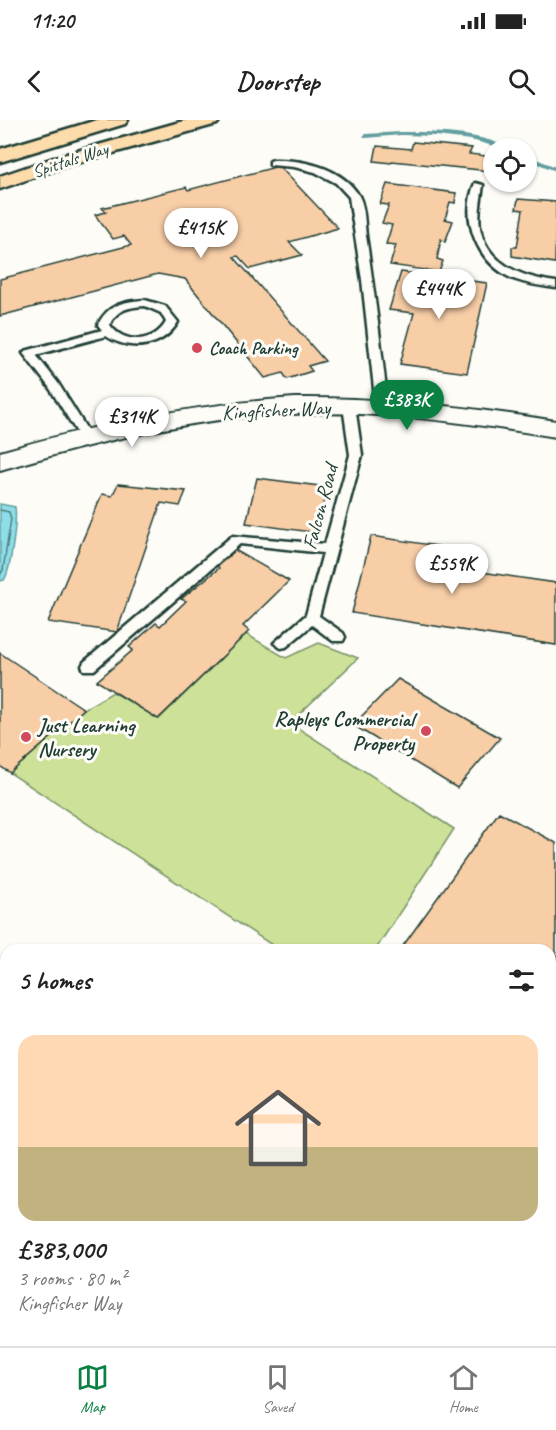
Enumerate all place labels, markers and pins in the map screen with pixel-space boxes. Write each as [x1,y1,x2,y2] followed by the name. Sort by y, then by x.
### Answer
[159,208,243,259] pin: £415K
[397,269,481,320] pin: £444K
[209,337,299,359] place label: Coach Parking
[190,341,204,355] marker: Coach Parking
[365,380,449,431] pin: £383K
[90,397,174,448] pin: £314K
[410,544,494,595] pin: £559K
[274,706,418,757] place label: Rapleys Commercial Property
[36,712,137,762] place label: Just Learning Nursery
[419,724,433,738] marker: Rapleys Commercial Property
[19,730,33,744] marker: Just Learning Nursery

